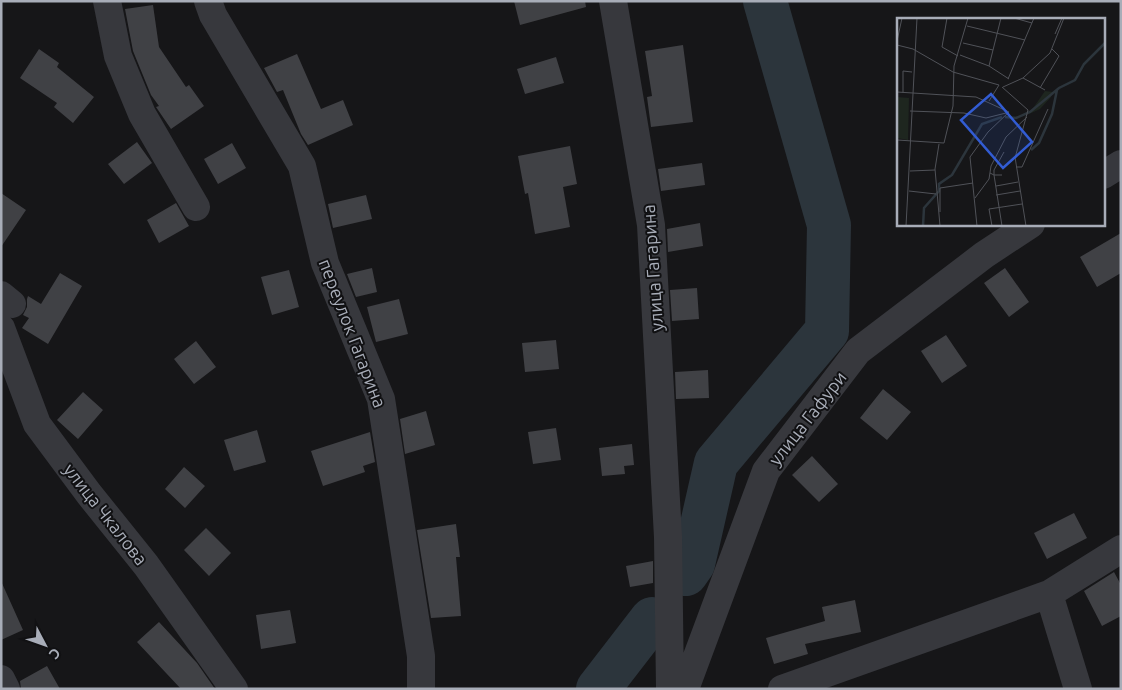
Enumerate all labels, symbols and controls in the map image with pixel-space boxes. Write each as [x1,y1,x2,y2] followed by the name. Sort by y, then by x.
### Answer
[897,18,1104,225] inset map
[638,204,666,332] street label: улица Гагарина
[315,256,391,410] street label: переулок Гагарина
[764,367,850,469] street label: улица Гафури
[60,459,152,569] street label: улица Чкалова
[20,620,70,670] north arrow
[46,645,64,662] text: С

